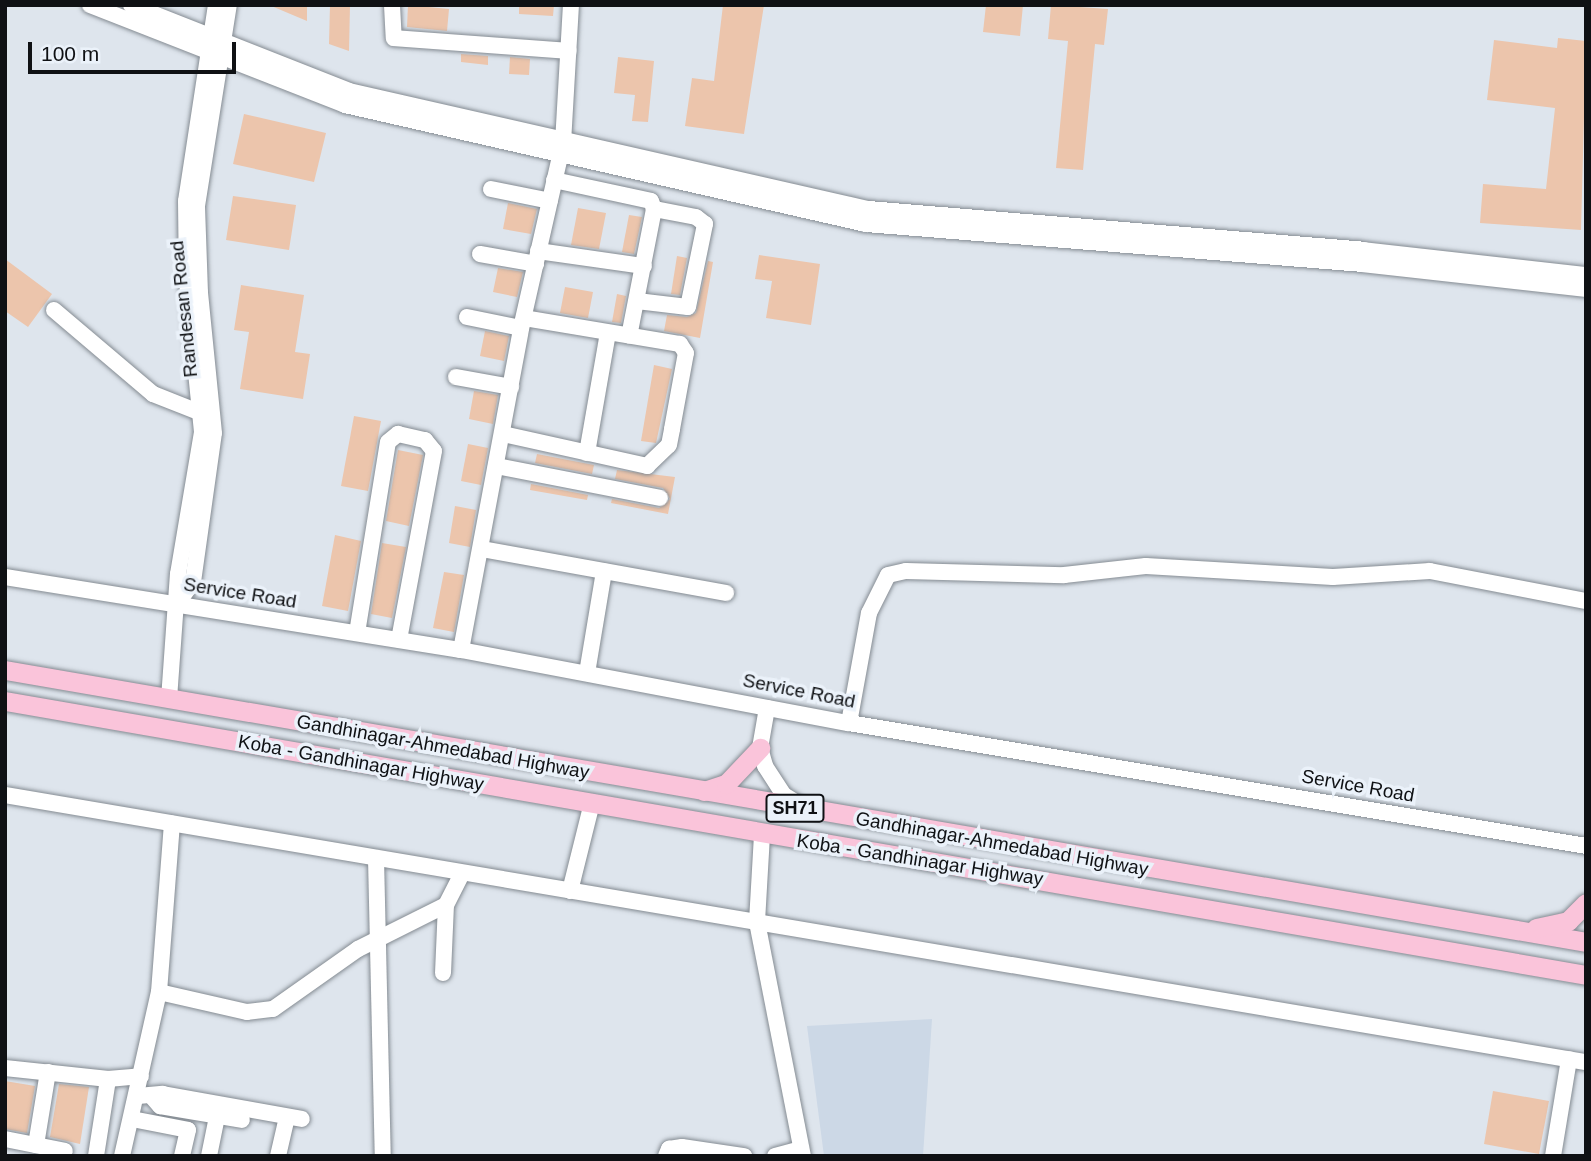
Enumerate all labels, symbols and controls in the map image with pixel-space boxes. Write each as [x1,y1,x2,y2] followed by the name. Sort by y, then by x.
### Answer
[32,28,240,72] scale bar
[41,42,99,65] text: 100 m
[165,240,203,378] street label: Randesan Road
[182,573,298,613] street label: Service Road
[741,669,857,713] street label: Service Road
[295,710,591,784] street label: Gandhinagar-Ahmedabad Highway
[236,730,486,796] street label: Koba - Gandhinagar Highway
[1300,765,1416,807] street label: Service Road
[765,794,825,822] road number: SH71
[854,807,1150,881] street label: Gandhinagar-Ahmedabad Highway
[795,829,1045,891] street label: Koba - Gandhinagar Highway

